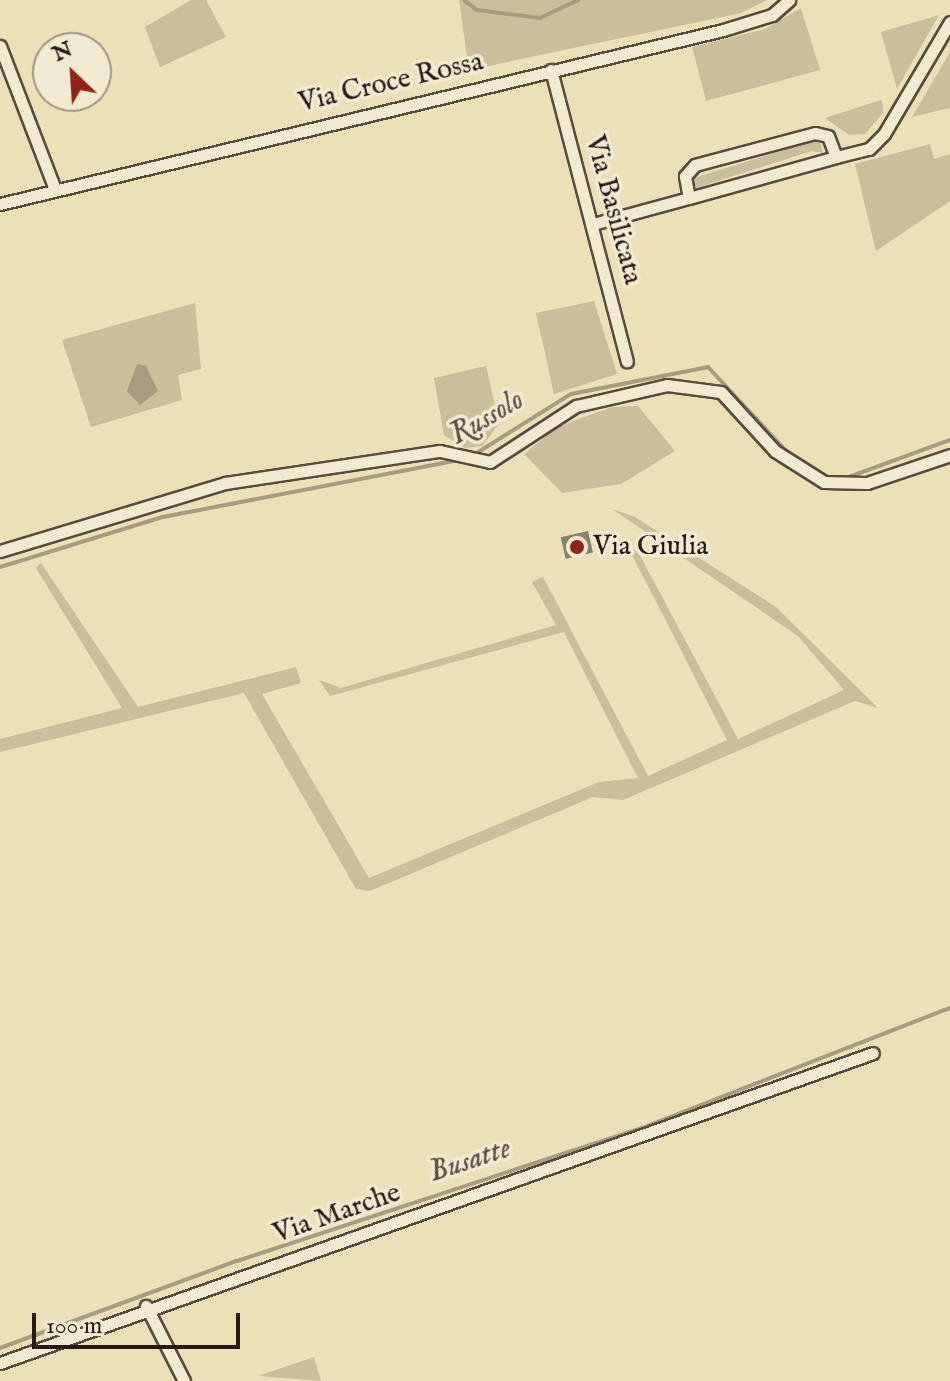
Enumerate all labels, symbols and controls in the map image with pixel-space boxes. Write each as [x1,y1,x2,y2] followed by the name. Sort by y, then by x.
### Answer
[32,32,112,112] north arrow
[48,35,77,69] text: N
[295,45,487,121] street label: Via Croce Rossa
[577,132,649,288] street label: Via Basilicata
[444,383,530,453] water label: Russolo
[593,530,708,564] place label: Via Giulia
[568,538,586,556] marker: Via Giulia
[425,1131,515,1191] water label: Busatte
[269,1177,405,1251] street label: Via Marche
[36,1297,244,1347] scale bar
[46,1311,102,1342] text: 100 m

